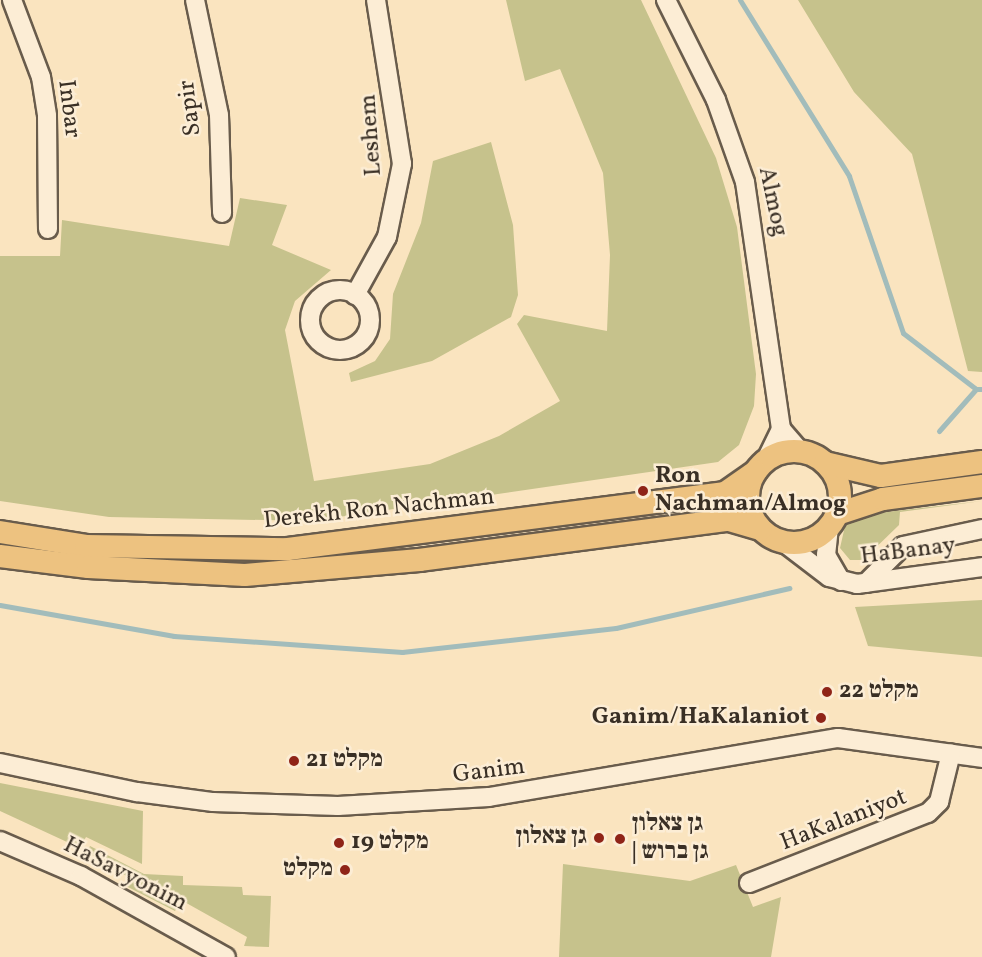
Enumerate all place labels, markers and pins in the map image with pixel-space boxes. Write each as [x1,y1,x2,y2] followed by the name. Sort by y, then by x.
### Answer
[655,463,846,519] place label: Ron Nachman/Almog
[636,484,650,498] marker: Ron Nachman/Almog
[839,678,919,706] place label: מקלט 22
[820,685,834,699] marker: מקלט 22
[592,704,809,732] place label: Ganim/HaKalaniot
[814,711,828,725] marker: Ganim/HaKalaniot
[306,747,383,775] place label: מקלט 21
[287,754,301,768] marker: מקלט 21
[632,811,709,867] place label: גן צאלון | גן ברוש
[516,824,587,852] place label: גן צאלון
[351,829,429,857] place label: מקלט 19
[592,831,606,845] marker: גן צאלון
[613,832,627,846] marker: גן צאלון | גן ברוש
[332,836,346,850] marker: מקלט 19
[283,856,333,884] place label: מקלט
[338,863,352,877] marker: מקלט

